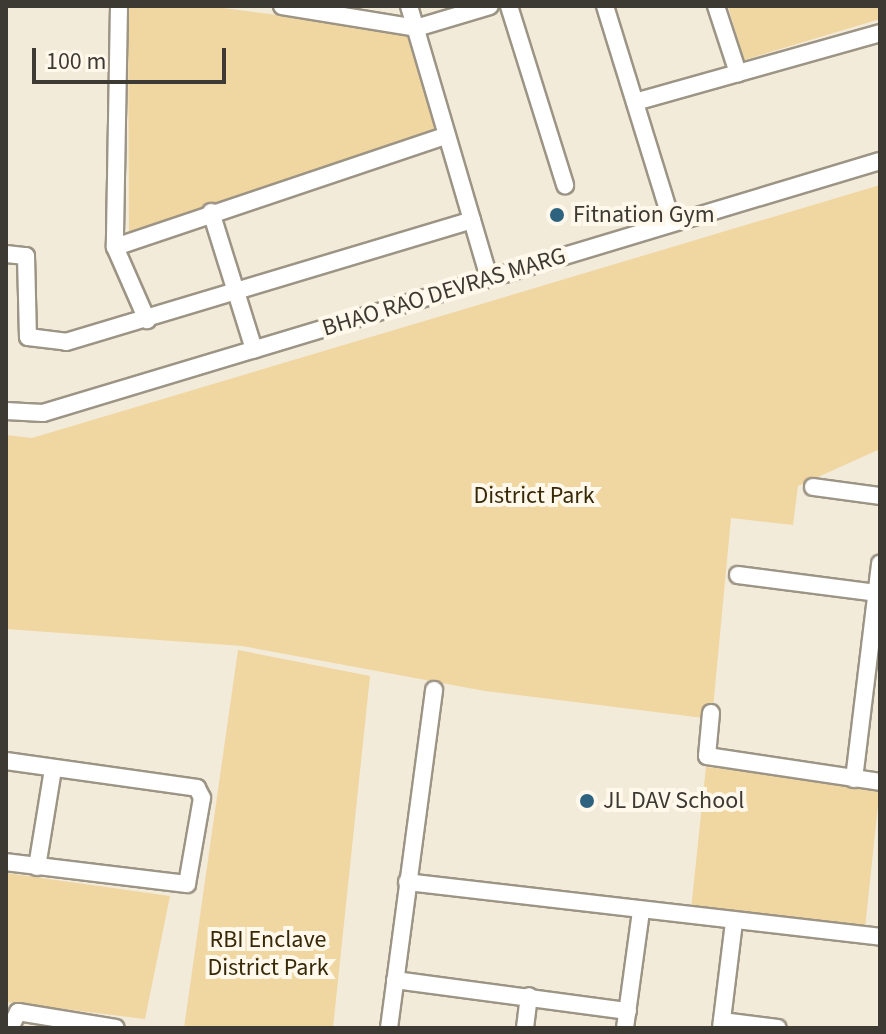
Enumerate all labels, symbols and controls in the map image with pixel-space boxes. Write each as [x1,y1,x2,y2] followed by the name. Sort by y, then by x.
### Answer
[36,32,230,82] scale bar
[46,44,106,79] text: 100 m
[573,201,715,229] place label: Fitnation Gym
[548,206,566,224] marker: Fitnation Gym
[319,241,569,343] street label: BHAO RAO DEVRAS MARG
[473,482,595,510] park label: District Park
[603,787,744,815] place label: JL DAV School
[578,792,596,810] marker: JL DAV School
[207,926,329,982] park label: RBI Enclave District Park

